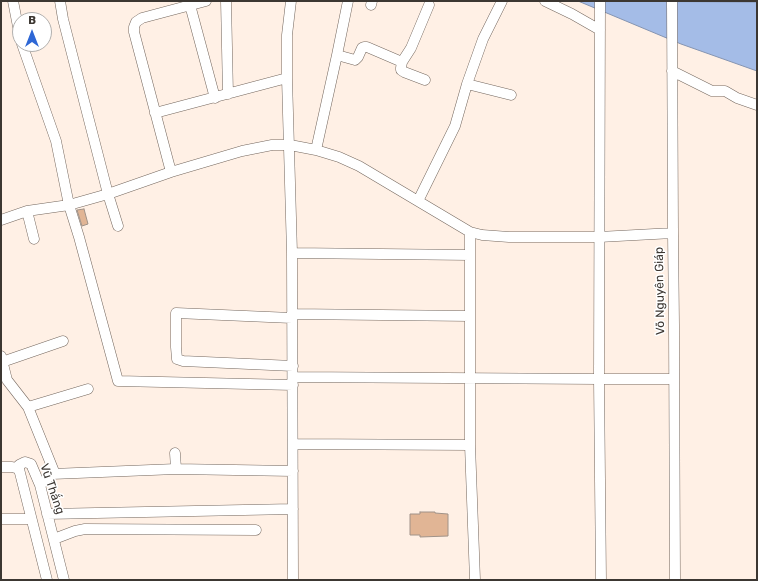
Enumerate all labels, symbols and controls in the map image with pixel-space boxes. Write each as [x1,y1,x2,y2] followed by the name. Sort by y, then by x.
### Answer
[12,12,52,52] north arrow
[28,14,36,27] text: B
[652,247,668,335] street label: Võ Nguyên Giáp
[37,462,67,516] street label: Vũ Thắng

